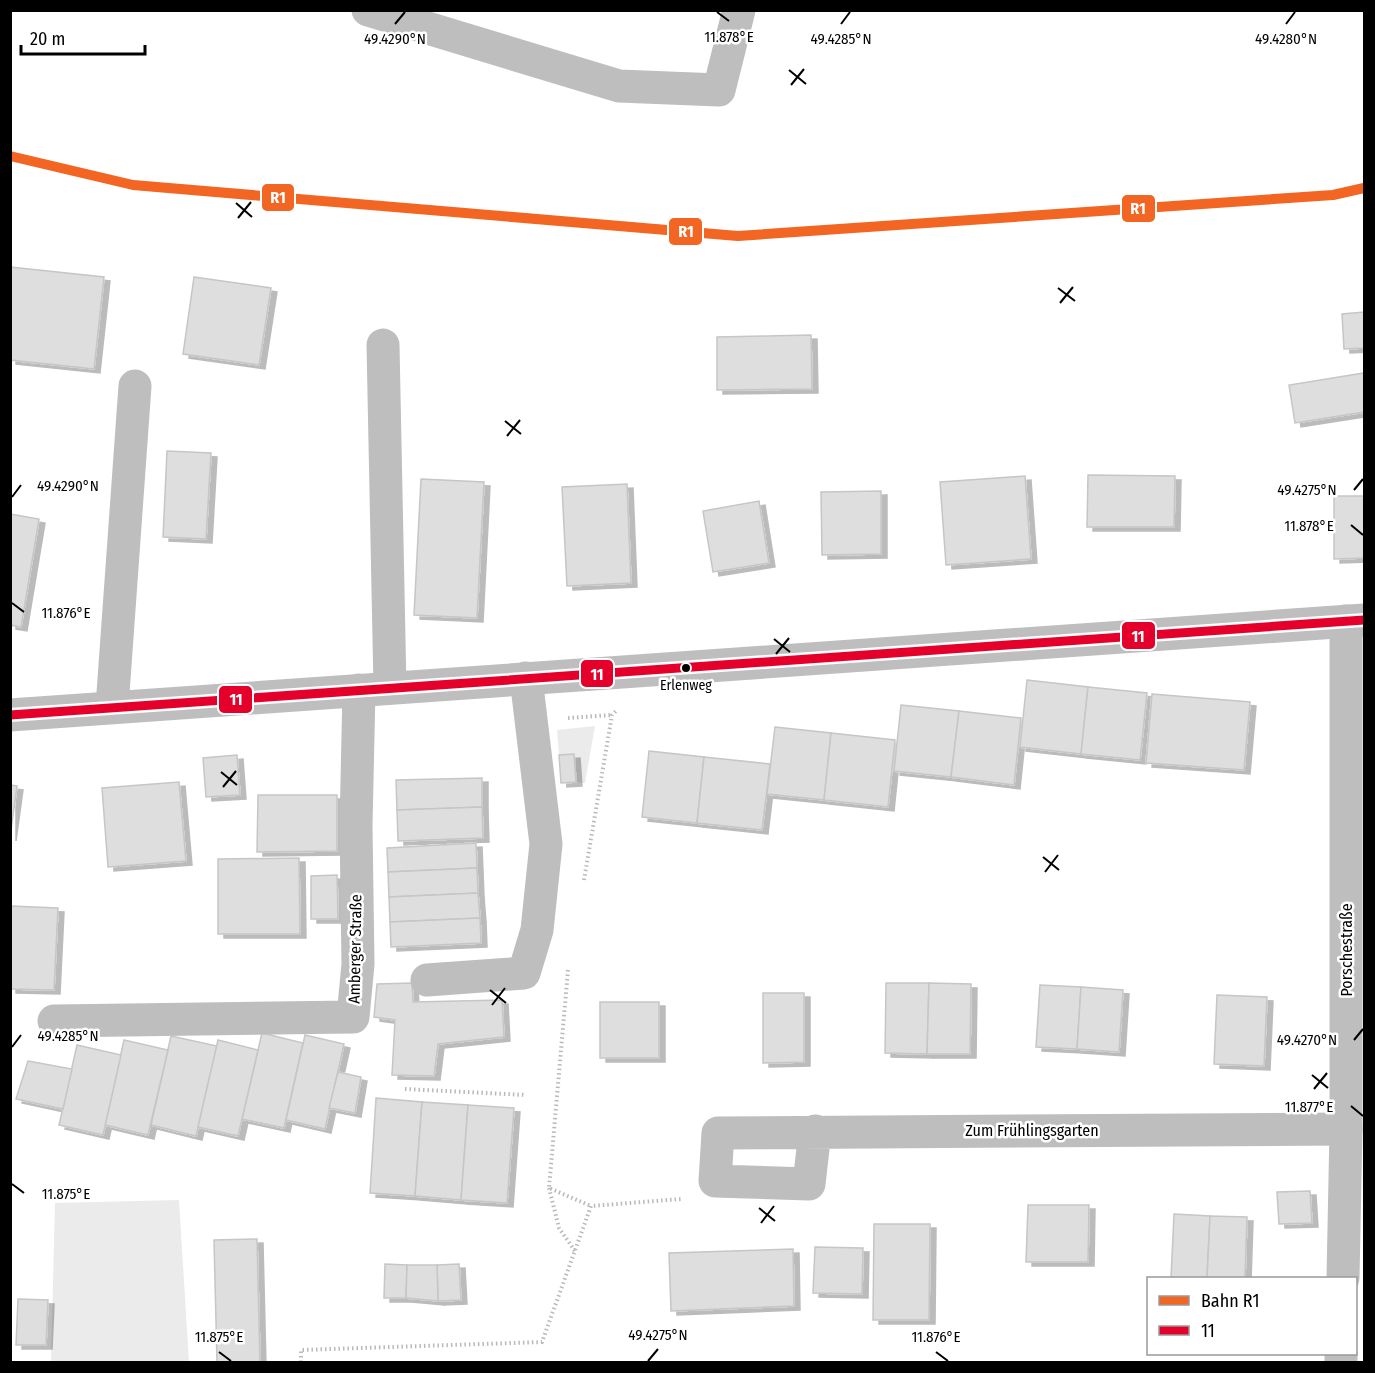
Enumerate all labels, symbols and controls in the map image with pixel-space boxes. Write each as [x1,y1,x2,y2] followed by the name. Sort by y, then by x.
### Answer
[21,18,146,56] scale bar
[30,28,65,50] text: 20 m
[704,28,754,46] text: 11.878°E
[364,30,426,48] text: 49.4290°N
[810,30,872,48] text: 49.4285°N
[1255,30,1317,48] text: 49.4280°N
[261,183,295,212] line badge: R1
[270,188,286,207] text: R1
[1121,194,1156,223] line badge: R1
[1130,199,1146,218] text: R1
[668,217,703,246] line badge: R1
[678,222,694,241] text: R1
[37,477,99,495] text: 49.4290°N
[1277,481,1337,499] text: 49.4275°N
[1284,517,1334,535] text: 11.878°E
[41,604,91,622] text: 11.876°E
[1121,621,1156,650] line badge: 11
[1131,627,1145,646] text: 11
[580,659,614,688] line badge: 11
[680,662,692,674] marker: Erlenweg
[590,665,604,684] text: 11
[660,677,712,694] place label: Erlenweg
[218,685,253,714] line badge: 11
[229,690,243,709] text: 11
[345,894,365,1004] street label: Amberger Straße
[1337,903,1356,997] street label: Porschestraße
[37,1027,99,1045] text: 49.4285°N
[1277,1031,1337,1049] text: 49.4270°N
[1285,1098,1333,1116] text: 11.877°E
[965,1121,1099,1140] street label: Zum Frühlingsgarten
[42,1185,90,1203] text: 11.875°E
[1147,1277,1357,1355] legend
[1201,1290,1260,1312] text: Bahn R1
[1201,1320,1215,1342] text: 11
[628,1326,688,1344] text: 49.4275°N
[195,1328,243,1346] text: 11.875°E
[911,1328,961,1346] text: 11.876°E

